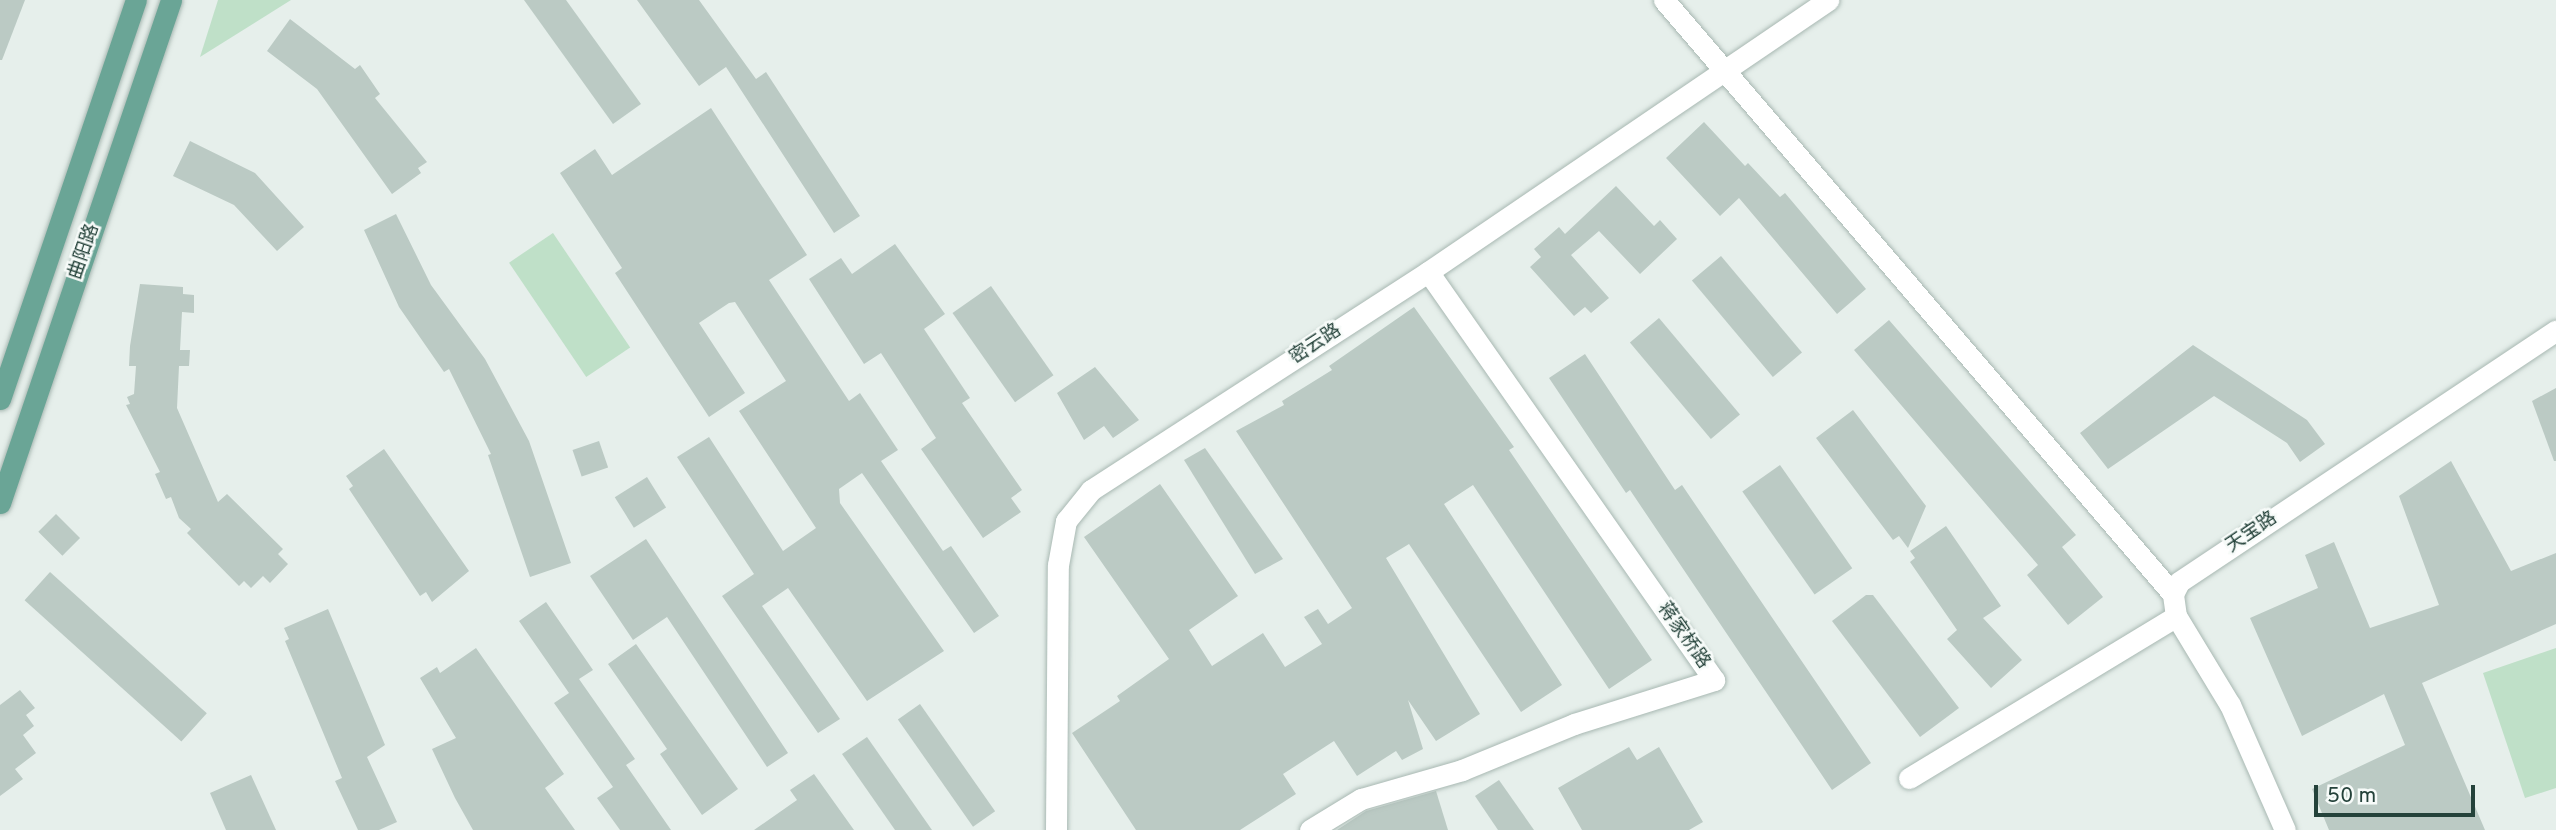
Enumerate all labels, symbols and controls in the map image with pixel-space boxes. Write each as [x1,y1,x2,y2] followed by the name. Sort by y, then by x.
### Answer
[65,221,105,283] street label: 曲阳路
[1286,320,1346,370] street label: 密云路
[2222,508,2282,558] street label: 天宝路
[1652,598,1714,674] street label: 蒋家桥路
[2318,770,2479,814] scale bar
[2327,783,2376,810] text: 50 m

